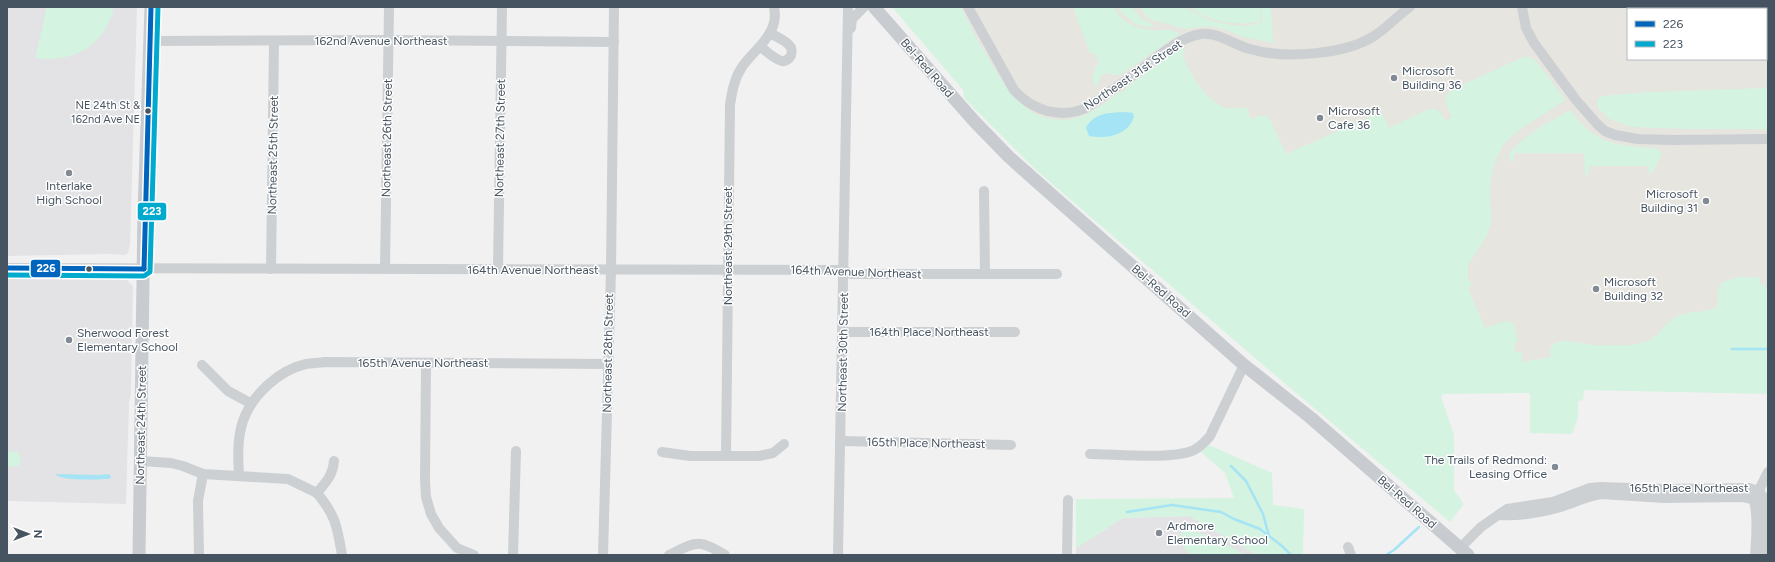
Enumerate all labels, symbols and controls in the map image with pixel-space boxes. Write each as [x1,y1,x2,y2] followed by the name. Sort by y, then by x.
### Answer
[1627,8,1767,60] legend
[1663,17,1683,31] text: 226
[314,34,448,48] street label: 162nd Avenue Northeast
[898,36,956,100] street label: Bel-Red Road
[1081,37,1185,113] street label: Northeast 31st Street
[1663,37,1683,51] text: 223
[1402,64,1462,92] place label: Microsoft Building 36
[1389,73,1399,83] marker: Microsoft Building 36
[379,78,395,197] street label: Northeast 26th Street
[492,78,508,197] street label: Northeast 27th Street
[265,95,281,214] street label: Northeast 25th Street
[71,99,140,126] place label: NE 24th St & 162nd Ave NE
[1328,104,1380,132] place label: Microsoft Cafe 36
[143,106,153,116] marker: NE 24th St & 162nd Ave NE
[1315,113,1325,123] marker: Microsoft Cafe 36
[64,168,74,178] marker: Interlake High School
[36,179,102,207] place label: Interlake High School
[721,186,735,305] street label: Northeast 29th Street
[1641,187,1698,215] place label: Microsoft Building 31
[1701,196,1711,206] marker: Microsoft Building 31
[137,202,167,221] line badge: 223
[143,205,161,218] text: 223
[30,259,61,278] line badge: 226
[36,262,56,275] text: 226
[1129,262,1193,320] street label: Bel-Red Road
[467,263,599,277] street label: 164th Avenue Northeast
[790,263,922,281] street label: 164th Avenue Northeast
[84,264,94,274] unlabelled marker
[1604,275,1663,303] place label: Microsoft Building 32
[1591,284,1601,294] marker: Microsoft Building 32
[835,292,851,412] street label: Northeast 30th Street
[600,293,616,413] street label: Northeast 28th Street
[869,325,989,339] street label: 164th Place Northeast
[77,326,178,354] place label: Sherwood Forest Elementary School
[64,335,74,345] marker: Sherwood Forest Elementary School
[358,356,489,370] street label: 165th Avenue Northeast
[133,365,149,485] street label: Northeast 24th Street
[866,435,986,451] street label: 165th Place Northeast
[1425,453,1547,481] place label: The Trails of Redmond: Leasing Office
[1550,462,1560,472] marker: The Trails of Redmond: Leasing Office
[1375,473,1439,531] street label: Bel-Red Road
[1630,481,1749,495] street label: 165th Place Northeast
[8,514,48,554] north arrow
[1167,519,1268,547] place label: Ardmore Elementary School
[1154,528,1164,538] marker: Ardmore Elementary School
[31,530,44,538] text: N

